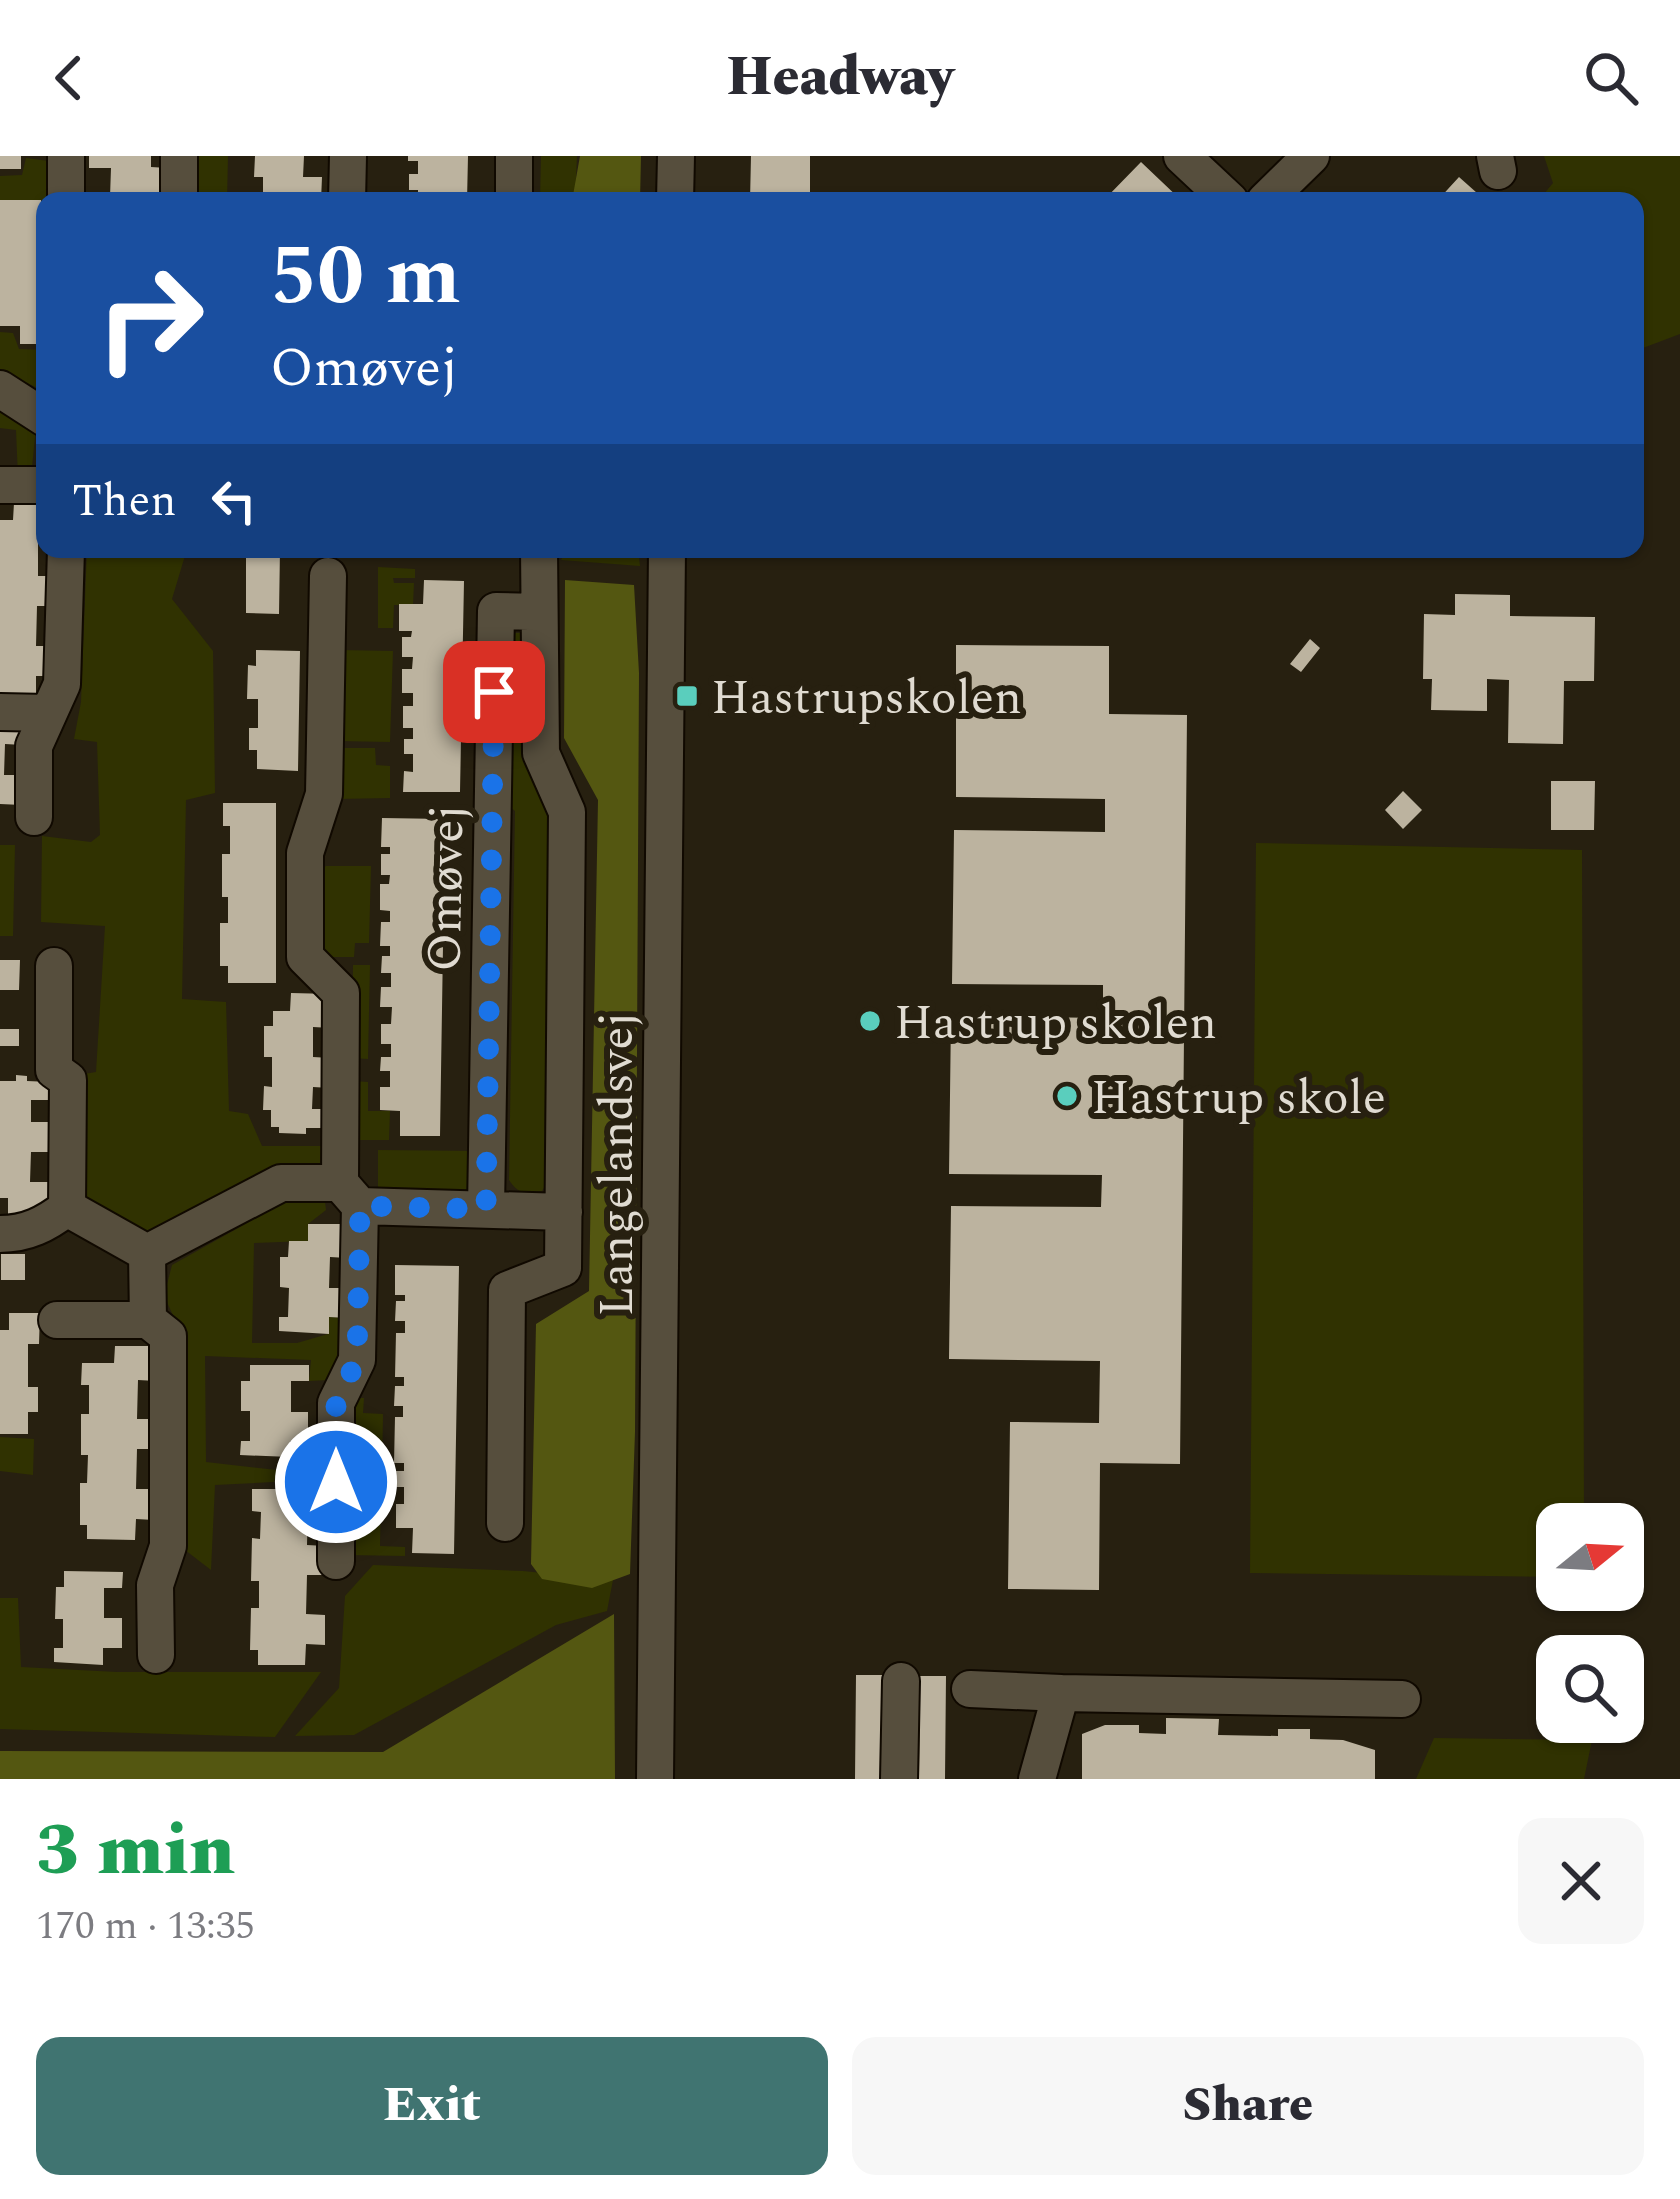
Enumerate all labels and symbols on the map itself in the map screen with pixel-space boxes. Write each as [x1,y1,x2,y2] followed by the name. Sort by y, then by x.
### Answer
[443,641,545,743] pin
[711,662,1022,735] place label: Hastrupskolen
[674,683,700,709] marker: Hastrupskolen
[409,804,484,972] street label: Omøvej
[894,987,1217,1060] place label: Hastrup skolen
[857,1008,883,1034] marker: Hastrup skolen
[581,1012,654,1316] street label: Langelandsvej
[1091,1062,1386,1135] place label: Hastrup skole
[1054,1083,1080,1109] marker: Hastrup skole
[273,1419,399,1545] position arrow
[1536,1503,1644,1611] north arrow

